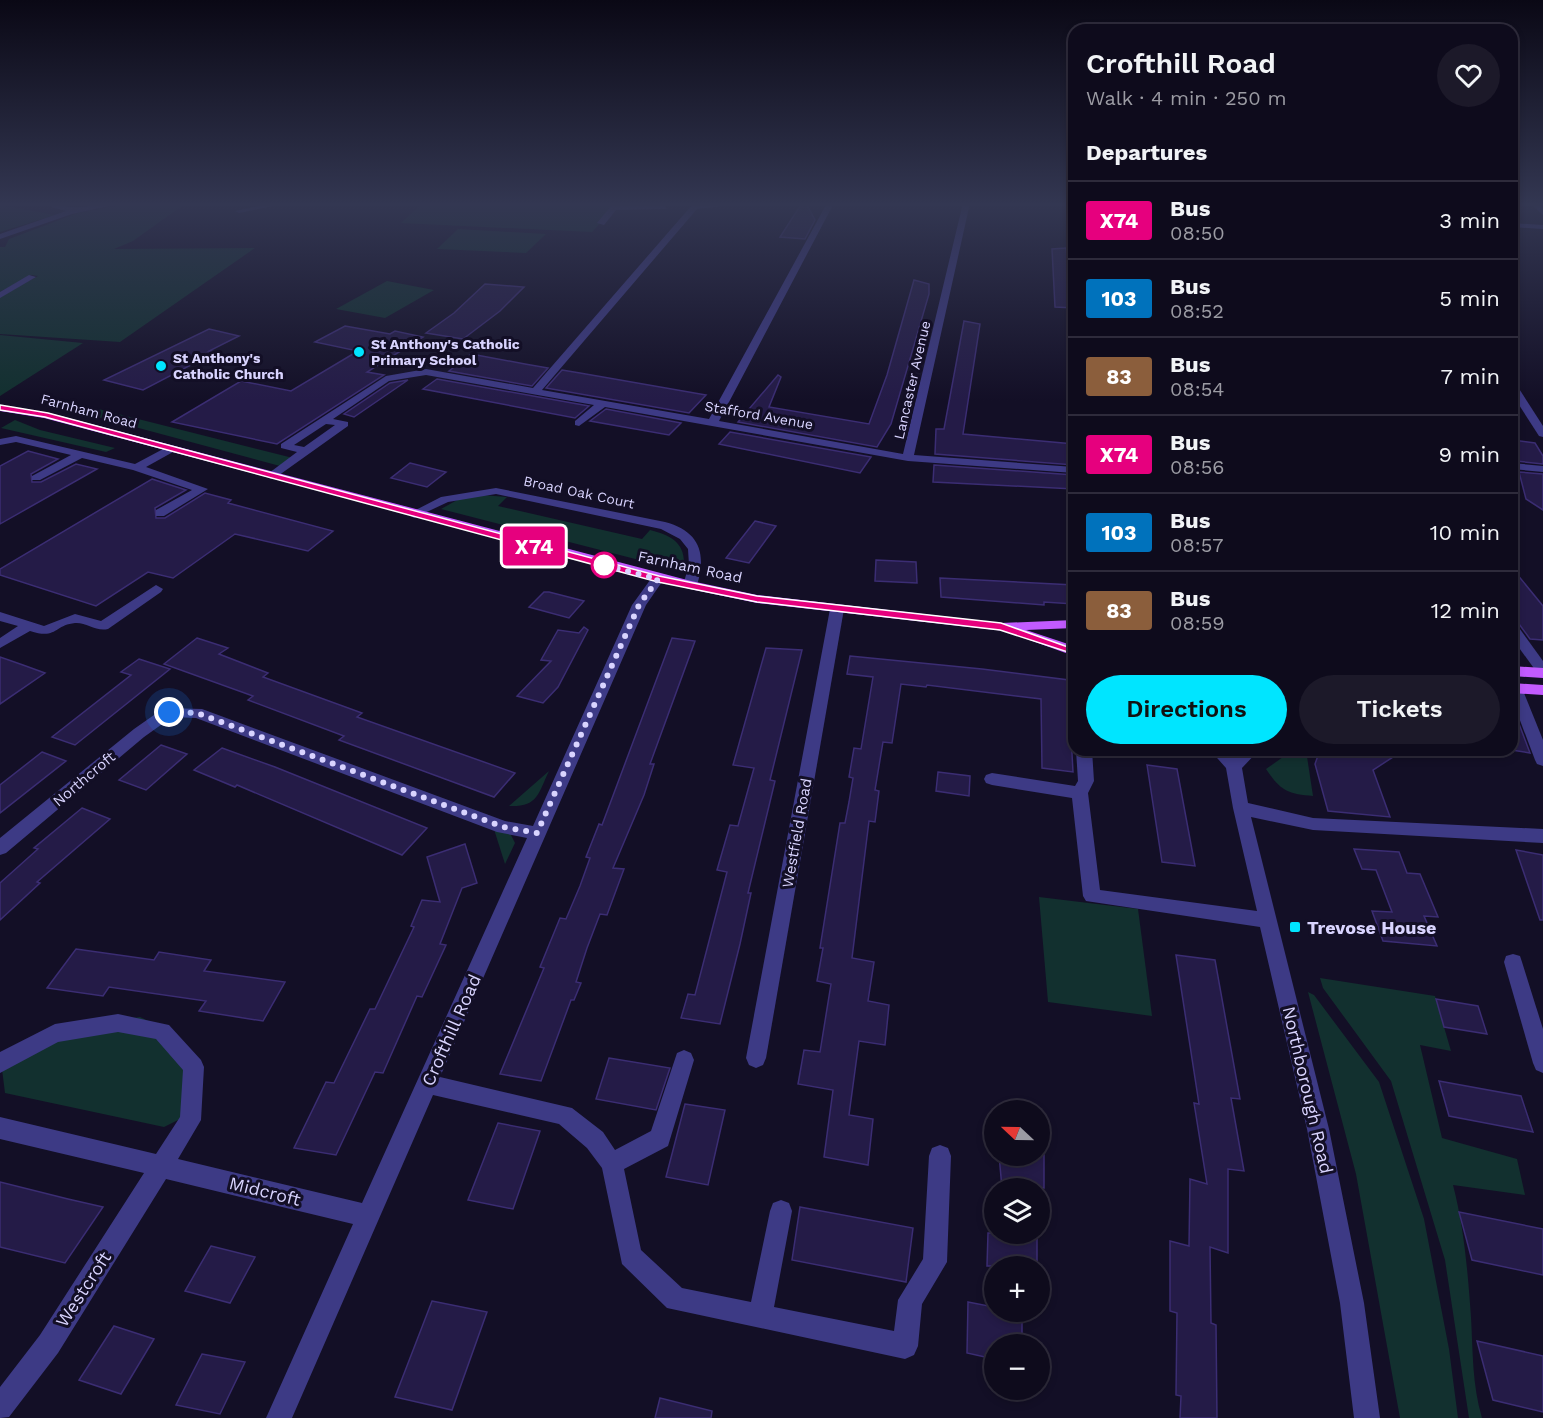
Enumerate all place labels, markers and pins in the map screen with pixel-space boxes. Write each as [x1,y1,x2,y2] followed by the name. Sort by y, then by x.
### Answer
[371,336,520,368] place label: St Anthony's Catholic Primary School
[352,345,366,359] marker: St Anthony's Catholic Primary School
[173,350,284,382] place label: St Anthony's Catholic Church
[154,359,168,373] marker: St Anthony's Catholic Church
[591,552,617,578] unlabelled marker
[1307,917,1436,938] place label: Trevose House
[1288,920,1302,934] marker: Trevose House

